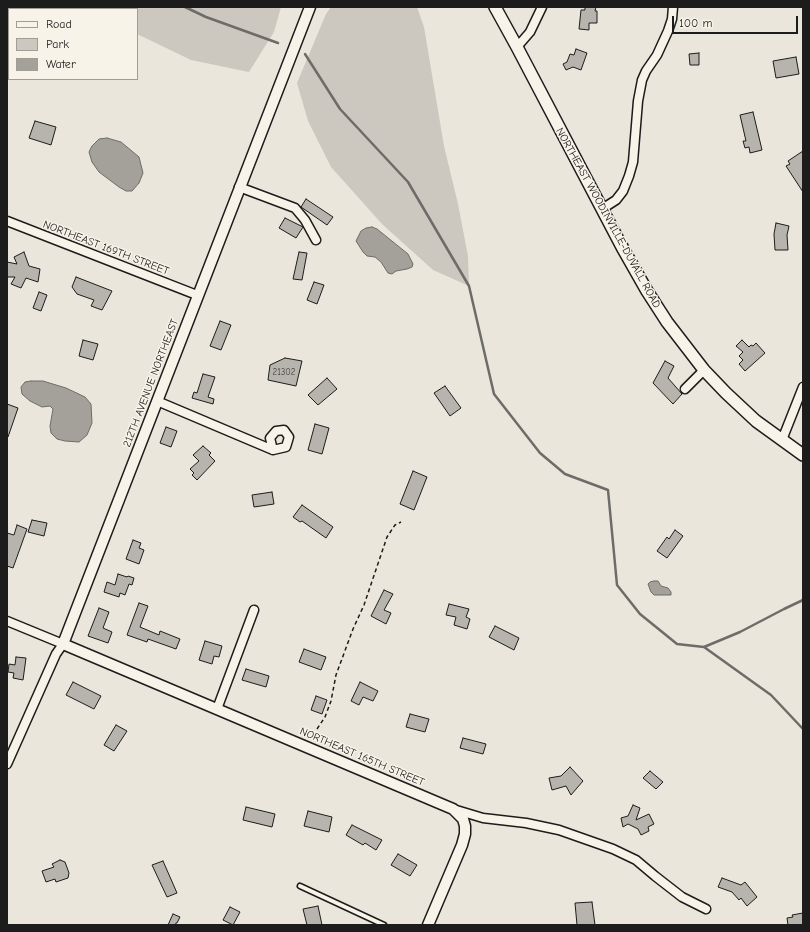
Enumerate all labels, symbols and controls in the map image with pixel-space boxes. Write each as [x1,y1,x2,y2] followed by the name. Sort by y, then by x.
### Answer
[8,8,138,80] legend
[674,8,800,34] scale bar
[679,16,712,30] text: 100 m
[46,17,72,31] text: Road
[46,37,69,51] text: Park
[46,57,76,71] text: Water
[553,125,663,311] street label: NORTHEAST WOODINVILLE-DUVALL ROAD
[41,218,171,278] street label: NORTHEAST 169TH STREET
[120,317,182,449] street label: 212TH AVENUE NORTHEAST
[272,367,296,377] house number: 21302
[298,725,426,789] street label: NORTHEAST 165TH STREET

